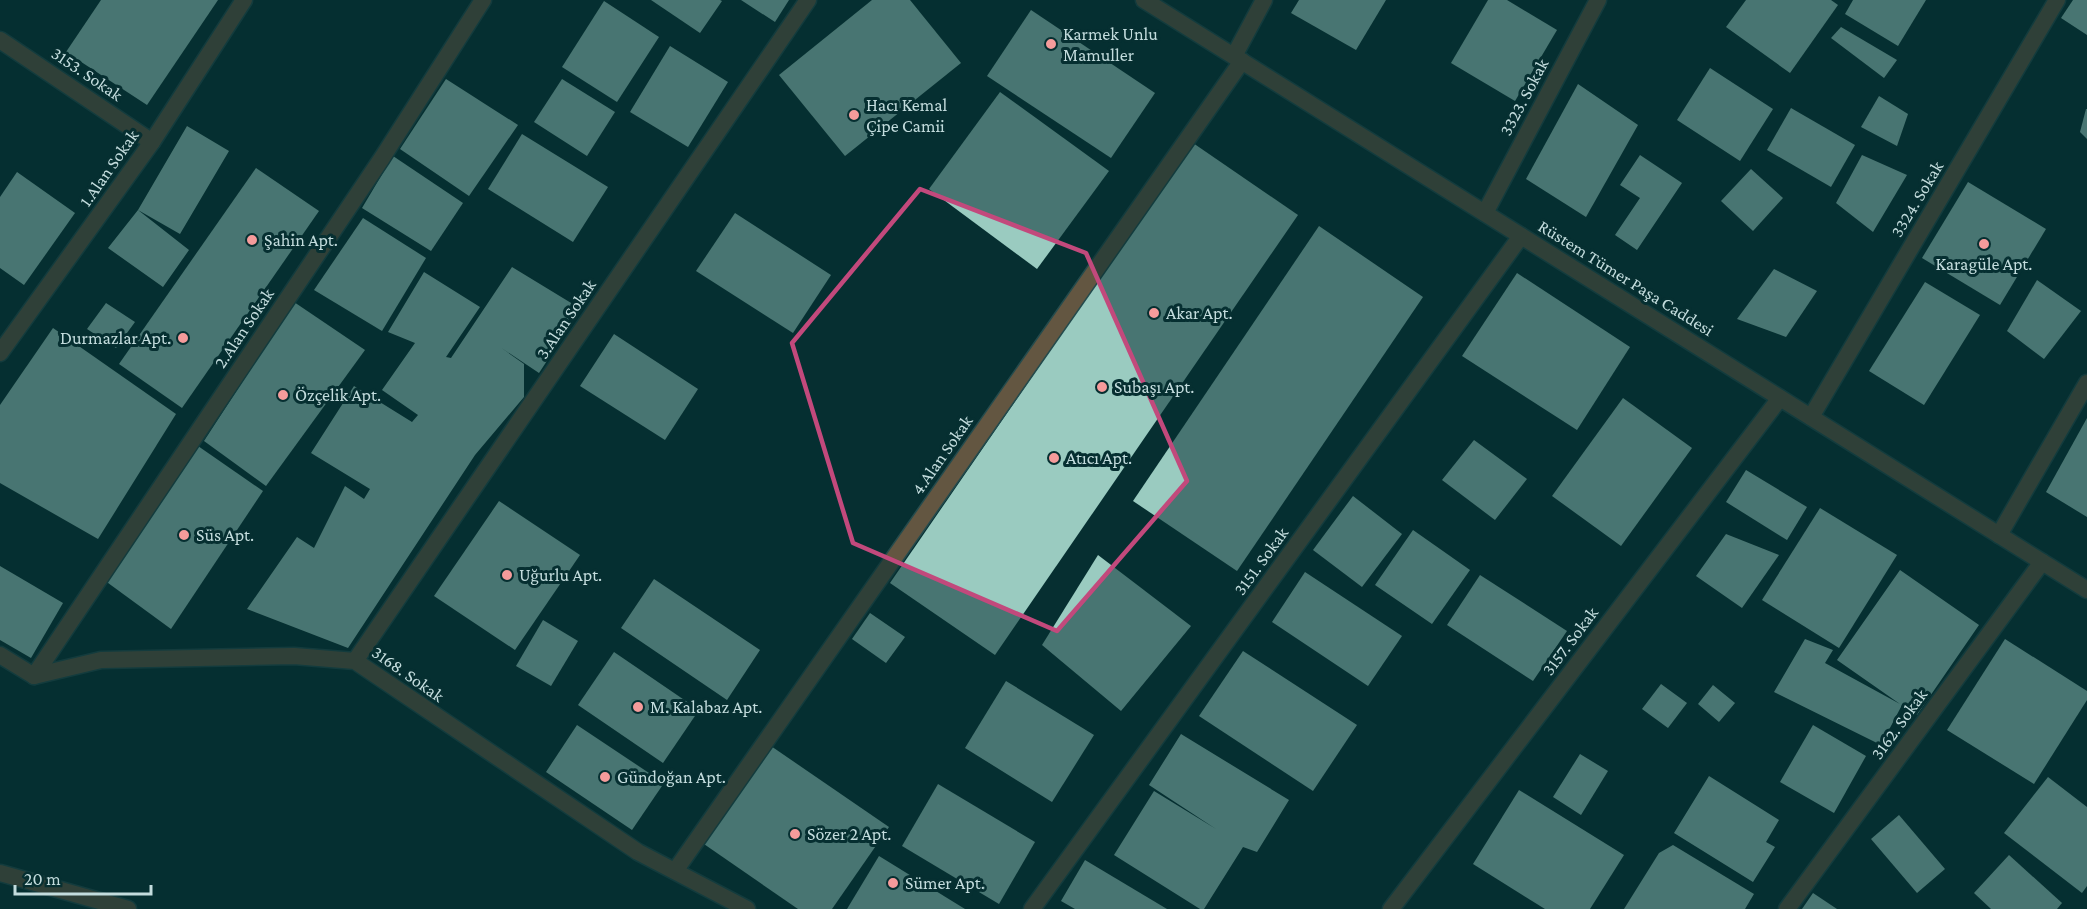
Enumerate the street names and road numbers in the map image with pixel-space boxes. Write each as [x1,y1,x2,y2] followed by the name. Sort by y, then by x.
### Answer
[48,43,127,105] street label: 3153. Sokak
[1495,55,1553,139] street label: 3323. Sokak
[75,125,143,210] street label: 1.Alan Sokak
[1887,157,1948,241] street label: 3324. Sokak
[1535,216,1718,340] street label: Rüstem Tümer Paşa Caddesi
[532,275,600,363] street label: 3.Alan Sokak
[210,284,278,372] street label: 2.Alan Sokak
[907,411,977,499] street label: 4.Alan Sokak
[1230,523,1293,599] street label: 3151. Sokak
[1538,603,1602,679] street label: 3157. Sokak
[368,642,448,706] street label: 3168. Sokak
[1867,685,1931,763] street label: 3162. Sokak

